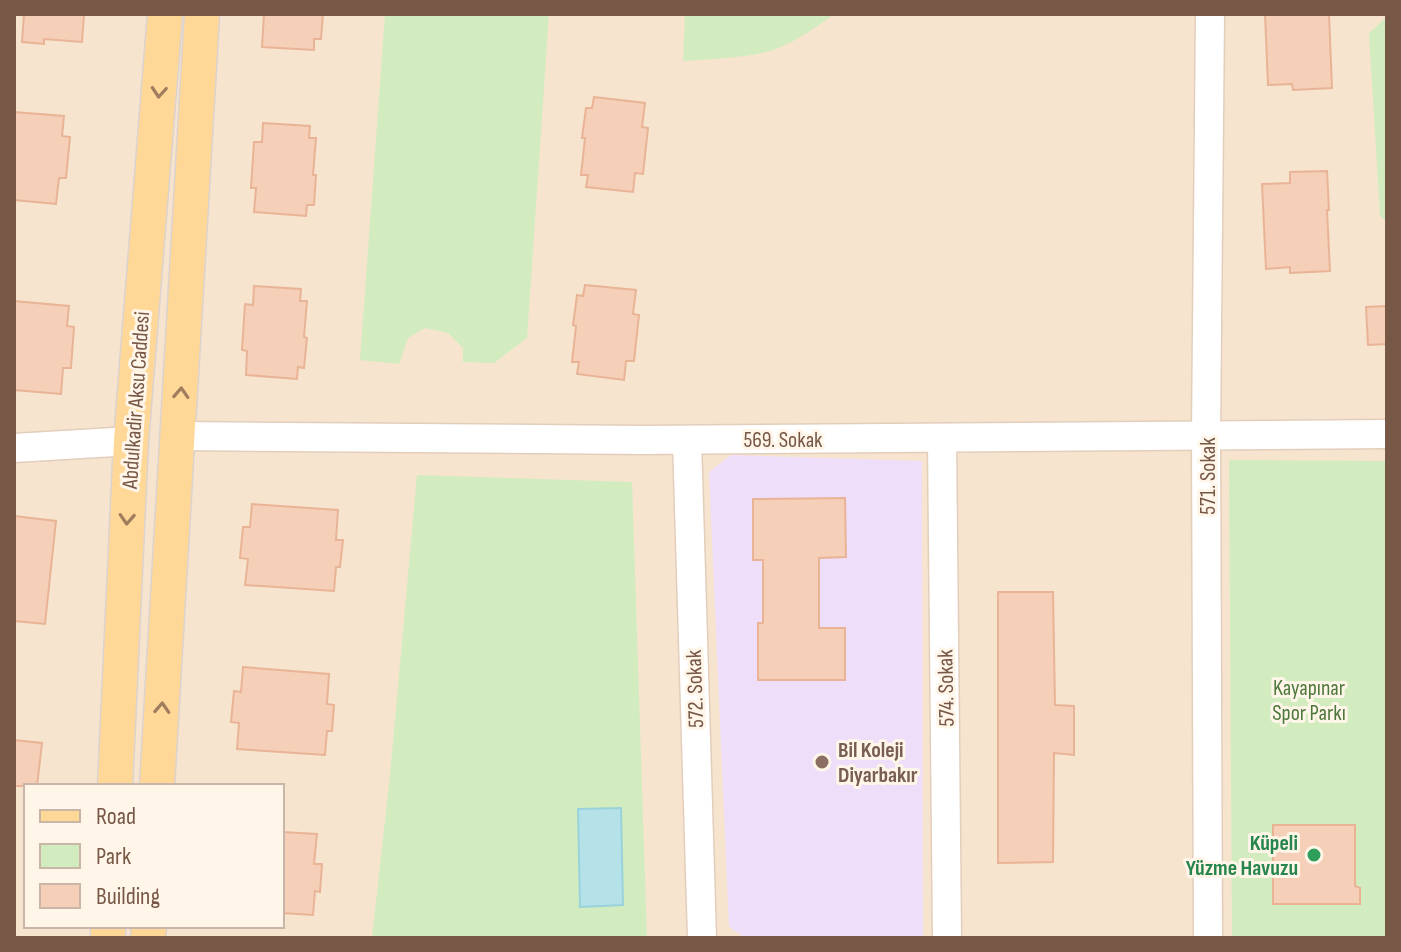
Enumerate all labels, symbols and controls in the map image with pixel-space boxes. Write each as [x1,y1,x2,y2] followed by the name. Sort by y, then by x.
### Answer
[150,86,167,99] one-way arrow
[117,311,156,491] street label: Abdulkadir Aksu Caddesi
[172,386,189,399] one-way arrow
[743,427,823,454] street label: 569. Sokak
[1195,437,1222,515] street label: 571. Sokak
[119,513,136,526] one-way arrow
[681,649,710,728] street label: 572. Sokak
[932,649,961,727] street label: 574. Sokak
[1272,675,1346,727] park label: Kayapınar Spor Parkı
[153,701,170,714] one-way arrow
[838,737,918,789] place label: Bil Koleji Diyarbakır
[813,753,831,771] marker: Bil Koleji Diyarbakır
[24,784,284,928] legend
[96,802,136,831] text: Road
[1186,830,1298,882] place label: Küpeli Yüzme Havuzu
[96,842,131,871] text: Park
[1305,846,1323,864] marker: Küpeli Yüzme Havuzu
[96,882,160,911] text: Building

